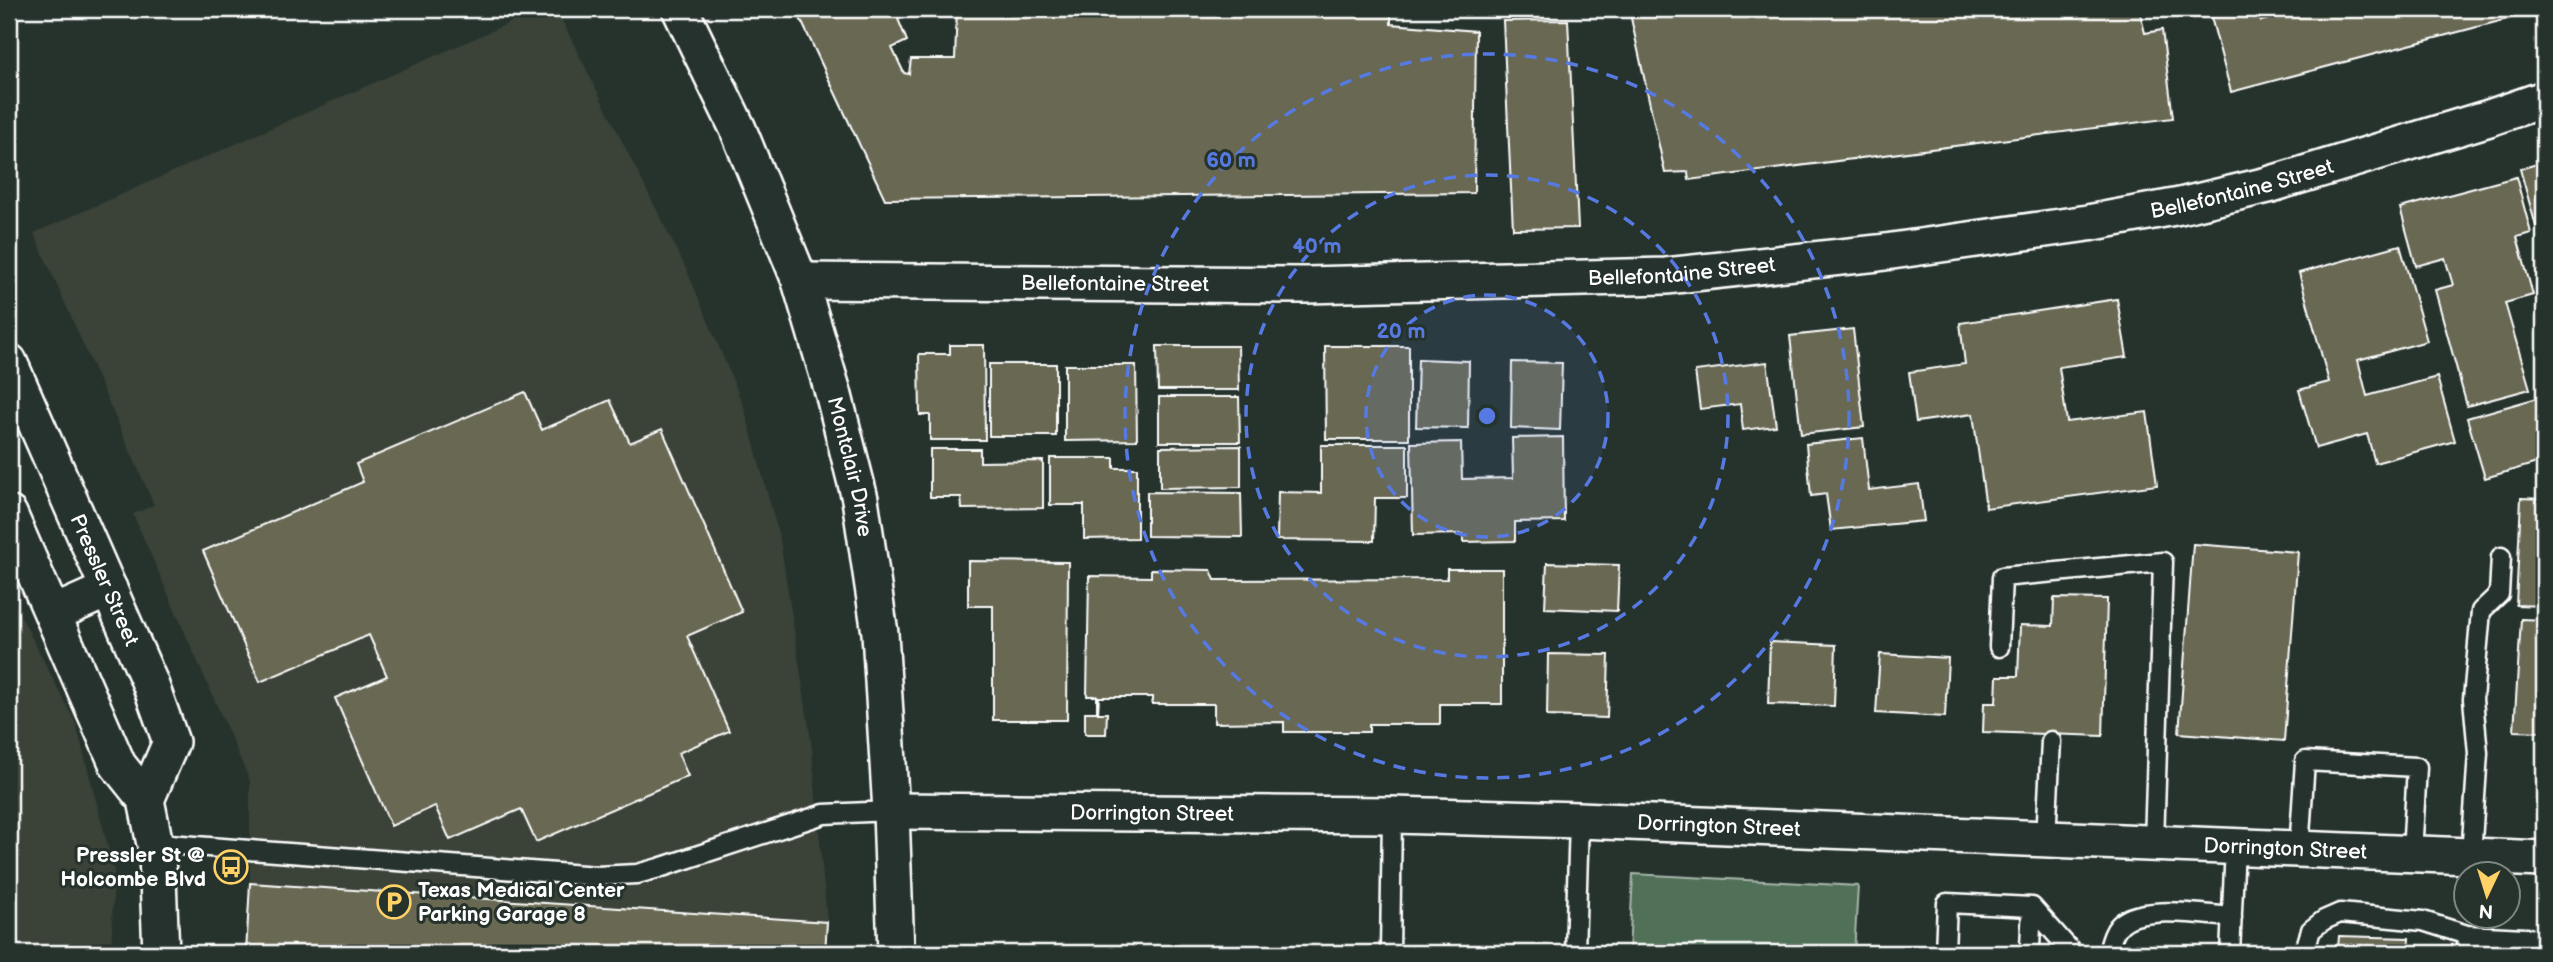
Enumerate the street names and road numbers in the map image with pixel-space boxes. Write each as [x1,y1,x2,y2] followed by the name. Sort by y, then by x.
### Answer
[2148,154,2337,224] street label: Bellefontaine Street
[1588,252,1777,291] street label: Bellefontaine Street
[1021,271,1210,297] street label: Bellefontaine Street
[822,394,877,538] street label: Montclair Drive
[64,510,144,650] street label: Pressler Street
[1070,800,1234,827] street label: Dorrington Street
[1637,810,1802,842] street label: Dorrington Street
[2203,833,2368,865] street label: Dorrington Street

